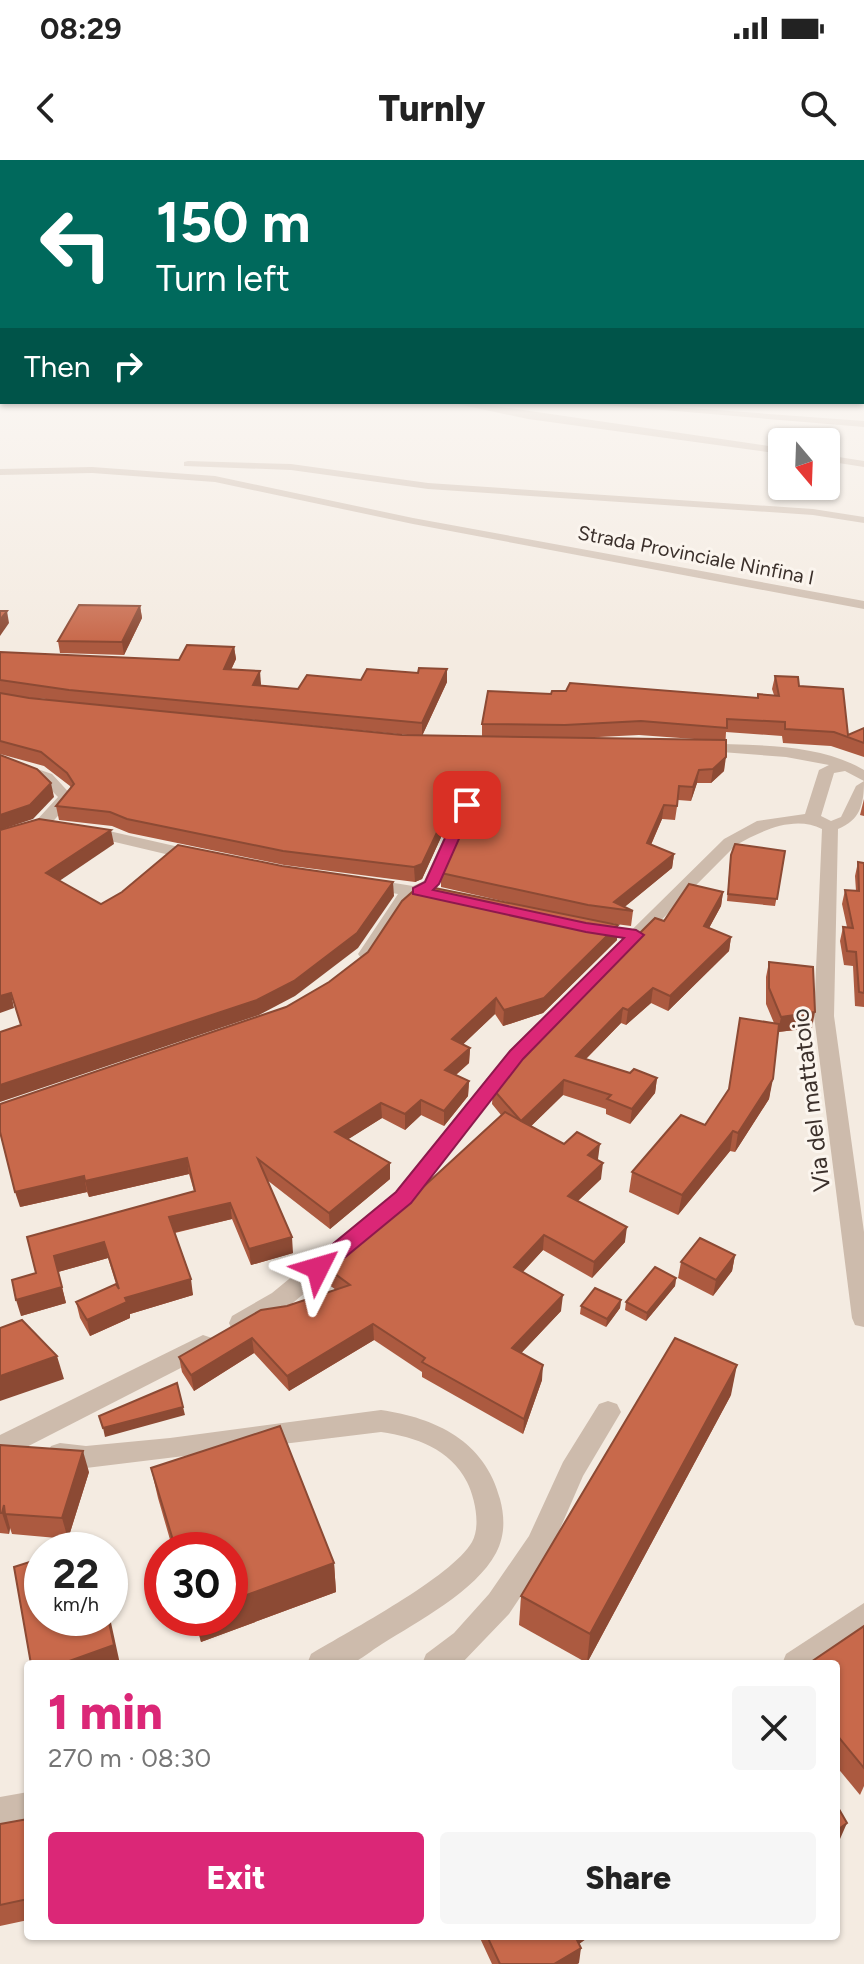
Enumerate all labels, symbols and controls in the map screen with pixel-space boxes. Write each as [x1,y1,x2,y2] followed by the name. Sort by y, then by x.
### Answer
[40,10,122,47] text: 08:29
[24,86,68,130] icon: back
[796,86,840,130] icon: search
[379,87,485,130] text: Turnly
[156,189,311,256] text: 150 m
[24,192,128,296] icon: left
[156,257,290,300] text: Turn left
[106,344,150,388] icon: right
[24,348,90,385] text: Then
[768,428,840,500] north arrow
[768,428,840,500] map controls
[576,520,816,590] street label: Strada Provinciale Ninfina I
[433,771,501,839] pin
[445,783,489,827] icon: arrive
[785,1007,836,1193] street label: Via del mattatoio
[276,1226,360,1310] position arrow
[144,1532,248,1636] speed limit sign: 30
[53,1550,99,1598] text: 22
[53,1592,99,1616] text: km/h
[48,1683,163,1741] text: 1 min
[732,1686,816,1770] button: close
[48,1742,211,1774] text: 270 m · 08:30
[48,1832,424,1924] button: Exit
[440,1832,816,1924] button: Share

